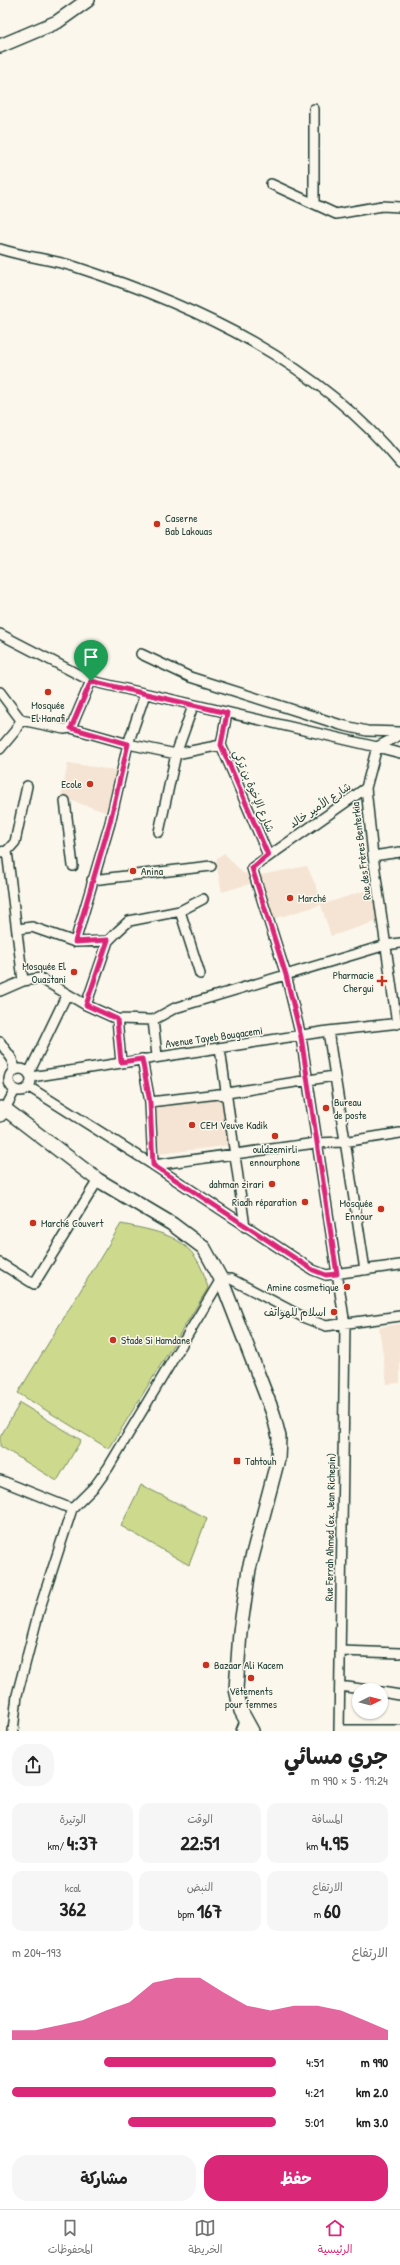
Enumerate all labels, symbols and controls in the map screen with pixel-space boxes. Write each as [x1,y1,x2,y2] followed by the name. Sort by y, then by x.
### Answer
[165,511,212,538] place label: Caserne Bab Lakouas
[152,519,162,529] marker: Caserne Bab Lakouas
[74,640,108,681] pin
[80,646,102,668] icon: arrive
[43,687,53,697] marker: Mosquée El Hanafi
[31,698,65,725] place label: Mosquée El Hanafi
[227,748,278,836] street label: شارع الإخوة بن تركي
[61,777,83,791] place label: Ecole
[85,779,95,789] marker: Ecole
[286,779,355,832] street label: شارع الأمير خالد
[348,801,374,901] street label: Rue des Frères Benterkia
[141,864,164,878] place label: Anina
[128,866,138,876] marker: Anina
[298,891,327,905] place label: Marché
[285,893,295,903] marker: Marché
[22,959,66,986] place label: Mosquée El Ouastani
[69,967,79,977] marker: Mosquée El Ouastani
[333,968,375,995] place label: Pharmacie Chergui
[377,976,387,986] marker: Pharmacie Chergui
[164,1023,264,1051] street label: Avenue Tayeb Bougacemi
[334,1095,367,1122] place label: Bureau de poste
[321,1103,331,1113] marker: Bureau de poste
[200,1118,268,1132] place label: CEM Veuve Kadik
[187,1120,197,1130] marker: CEM Veuve Kadik
[270,1131,280,1141] marker: ouldzemirli ennourphone
[250,1142,301,1169] place label: ouldzemirli ennourphone
[209,1177,264,1191] place label: dahman zirari
[267,1179,277,1189] marker: dahman zirari
[232,1195,297,1209] place label: Riadh réparation
[340,1196,374,1223] place label: Mosquée Ennour
[300,1197,310,1207] marker: Riadh réparation
[376,1204,386,1214] marker: Mosquée Ennour
[41,1216,104,1230] place label: Marché Couvert
[28,1218,38,1228] marker: Marché Couvert
[267,1280,340,1294] place label: Amine cosmetique
[342,1282,352,1292] marker: Amine cosmetique
[264,1305,326,1321] place label: اسلام للهواتف
[329,1307,339,1317] marker: اسلام للهواتف
[121,1333,191,1347] place label: Stade Si Hamdane
[108,1335,118,1345] marker: Stade Si Hamdane
[322,1453,338,1601] street label: Rue Ferrah Ahmed (ex. Jean Richepin)
[245,1454,277,1468] place label: Tahtouh
[232,1456,242,1466] marker: Tahtouh
[214,1658,284,1672] place label: Bazaar Ali Kacem
[201,1660,211,1670] marker: Bazaar Ali Kacem
[246,1673,256,1683] marker: Vêtements pour femmes
[352,1683,388,1719] north arrow
[352,1683,388,1719] map controls
[225,1684,277,1711] place label: Vêtements pour femmes
[284,1741,388,1771] text: جري مسائي
[12,1744,54,1786] button: share
[311,1771,388,1789] text: 19:24 · 5 × 990 m
[59,1812,86,1826] text: الوتيرة
[187,1812,213,1826] text: الوقت
[312,1812,343,1826] text: المسافة
[67,1829,98,1856] text: 4:37
[180,1829,220,1856] text: 22:51
[321,1829,348,1856] text: 4.95
[48,1839,67,1853] text: /km
[306,1839,321,1853] text: km
[187,1880,213,1894] text: النبض
[312,1880,343,1894] text: الارتفاع
[65,1881,81,1895] text: kcal
[60,1895,86,1922] text: 362
[197,1897,222,1924] text: 167
[324,1897,341,1924] text: 60
[178,1907,197,1921] text: bpm
[314,1907,324,1921] text: m
[12,1943,61,1961] text: 193–204 m
[352,1943,388,1961] text: الارتفاع
[306,2053,324,2071] text: 4:51
[361,2053,388,2071] text: 990 m
[305,2083,324,2101] text: 4:21
[356,2083,388,2101] text: 2.0 km
[305,2113,324,2131] text: 5:01
[356,2113,388,2131] text: 3.0 km
[12,2155,196,2201] button: مشاركة
[204,2155,388,2201] button: حفظ
[48,2217,93,2259] tab: المحفوظات
[188,2217,223,2259] tab: الخريطة
[318,2217,352,2259] tab: الرئيسية

